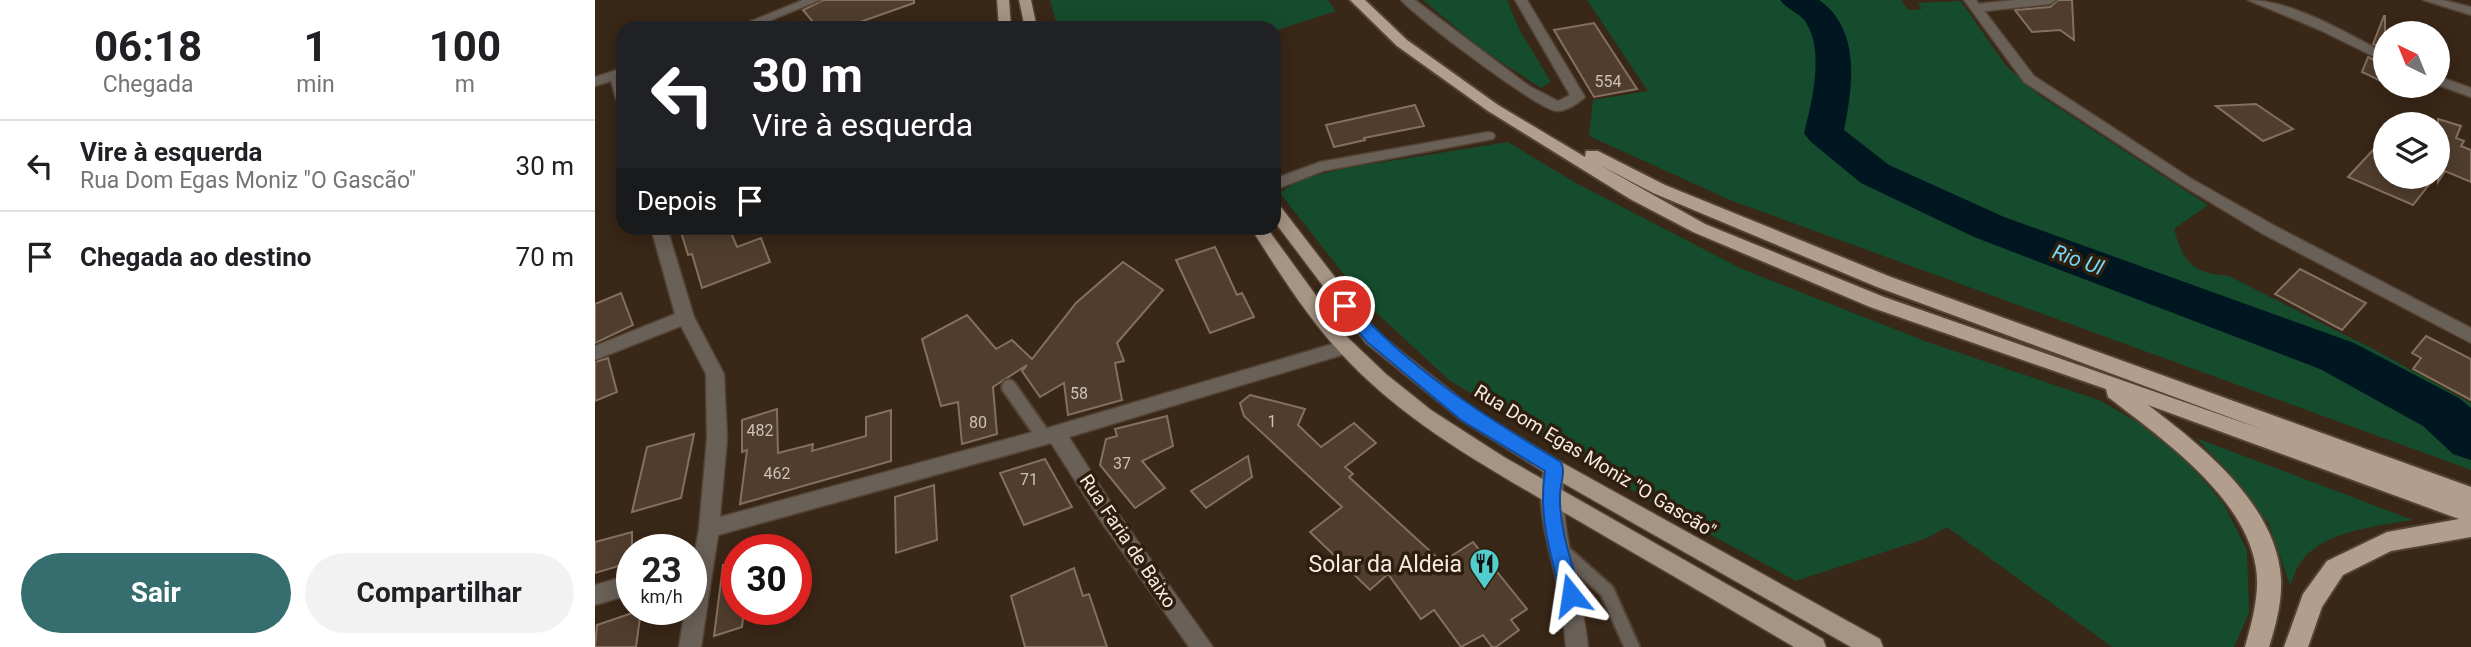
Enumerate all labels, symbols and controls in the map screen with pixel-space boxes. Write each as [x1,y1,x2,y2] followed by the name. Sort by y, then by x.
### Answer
[2373,21,2450,98] north arrow
[2373,21,2450,189] map controls
[94,22,202,71] text: 06:18
[303,22,328,71] text: 1
[429,22,501,71] text: 100
[752,47,863,104] text: 30 m
[637,49,728,140] icon: left
[103,71,193,98] text: Chegada
[296,71,335,98] text: min
[455,71,475,98] text: m
[1595,72,1621,91] house number: 554
[752,106,973,144] text: Vire à esquerda
[2373,112,2450,189] button: layers
[80,137,263,167] text: Vire à esquerda
[21,147,59,185] icon: left
[516,151,574,181] text: 30 m
[80,167,416,194] text: Rua Dom Egas Moniz "O Gascão"
[731,182,769,220] icon: arrive
[637,186,717,216] text: Depois
[21,238,59,276] icon: arrive
[2049,240,2108,281] water label: Rio Ul
[80,242,311,272] text: Chegada ao destino
[516,242,574,272] text: 70 m
[1315,276,1375,336] pin
[1326,287,1364,325] icon: arrive
[1470,380,1720,542] street label: Rua Dom Egas Moniz "O Gascão"
[1070,384,1088,403] house number: 58
[1268,412,1277,431] house number: 1
[969,413,987,432] house number: 80
[747,421,773,440] house number: 482
[1113,454,1131,473] house number: 37
[764,464,790,483] house number: 462
[1020,470,1038,489] house number: 71
[1075,470,1181,612] street label: Rua Faria de Baixo
[721,534,812,625] speed limit sign: 30
[1468,547,1502,591] restaurant icon: Solar da Aldeia
[641,550,682,591] text: 23
[1309,551,1462,578] place label: Solar da Aldeia
[21,553,291,633] button: Sair
[305,553,574,633] button: Compartilhar
[1534,558,1608,632] position arrow
[640,586,683,607] text: km/h

